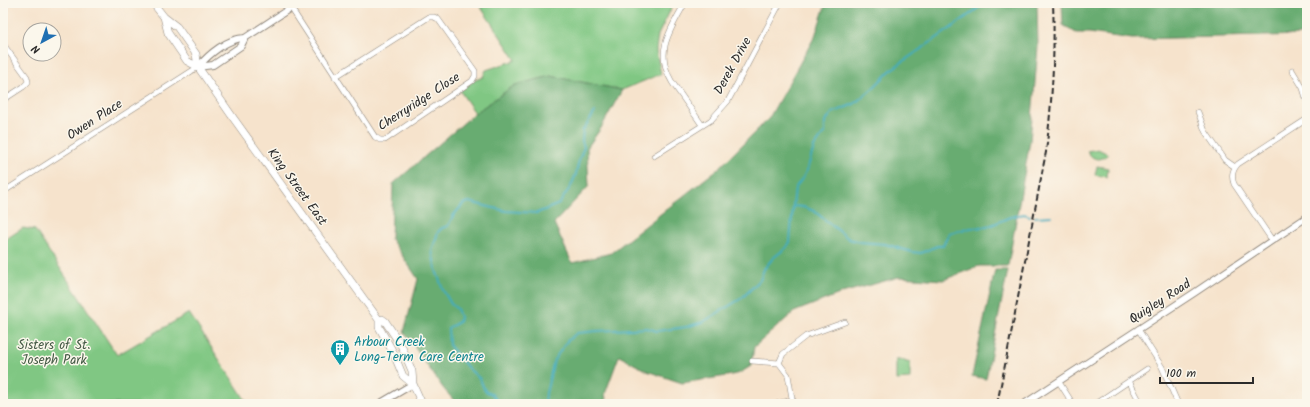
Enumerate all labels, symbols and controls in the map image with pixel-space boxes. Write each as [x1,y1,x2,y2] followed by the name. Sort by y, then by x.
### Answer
[22,22,62,62] north arrow
[709,33,757,99] street label: Derek Drive
[28,40,45,58] text: N
[374,67,465,137] street label: Cherryridge Close
[63,94,127,146] street label: Owen Place
[262,144,333,231] street label: King Street East
[1125,274,1196,330] street label: Quigley Road
[354,332,484,368] place label: Arbour Creek Long-Term Care Centre
[18,335,90,371] park label: Sisters of St. Joseph Park
[329,338,351,366] building icon: Arbour Creek Long-Term Care Centre
[1160,359,1253,385] scale bar
[1166,364,1197,383] text: 100 m

